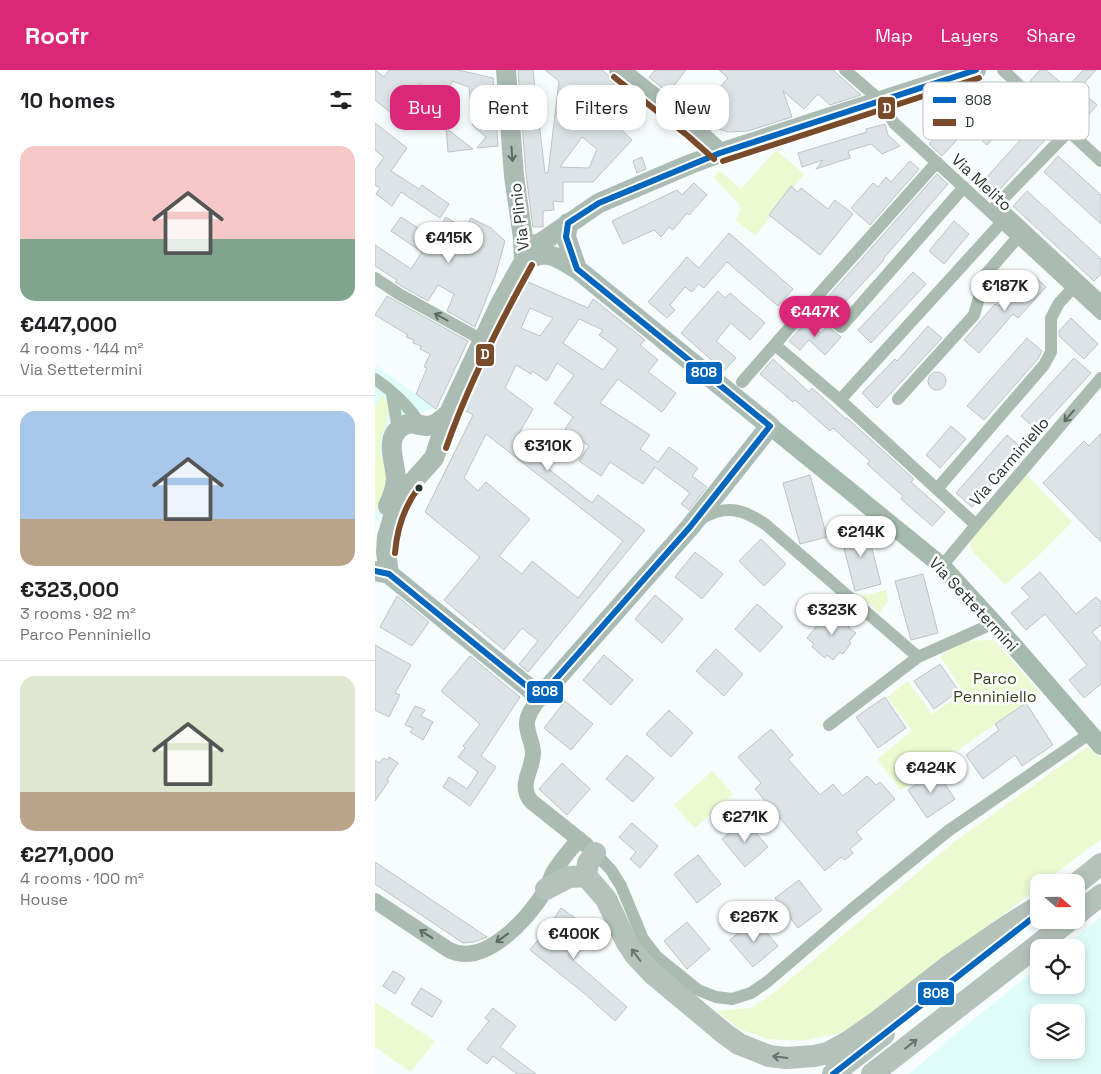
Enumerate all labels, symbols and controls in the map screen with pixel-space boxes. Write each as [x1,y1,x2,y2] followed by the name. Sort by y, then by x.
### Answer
[25,20,89,51] text: Roofr
[875,24,913,47] text: Map
[941,24,998,47] text: Layers
[1026,24,1076,47] text: Share
[923,82,1089,140] legend
[390,85,460,130] chip: Buy
[470,85,547,130] chip: Rent
[557,85,646,130] chip: Filters
[656,85,729,130] chip: New
[327,86,355,114] icon: filters
[20,87,115,114] text: 10 homes
[965,91,992,109] text: 808
[877,96,896,120] line badge: D
[882,99,892,117] text: D
[965,113,974,131] text: D
[507,145,517,161] one-way arrow
[947,149,1016,216] street label: Via Melito
[143,178,233,268] icon: home
[505,182,534,252] street label: Via Plinio
[414,222,484,264] pin: €415K
[425,227,473,248] text: €415K
[970,270,1040,312] pin: €187K
[982,275,1028,296] text: €187K
[780,296,850,338] pin: €447K
[790,301,840,322] text: €447K
[20,311,117,338] text: €447,000
[434,312,449,322] one-way arrow
[20,338,143,359] text: 4 rooms · 144 m²
[475,343,495,367] line badge: D
[480,345,490,363] text: D
[20,359,142,380] text: Via Settetermini
[685,361,723,385] line badge: 808
[691,363,718,381] text: 808
[1064,409,1075,422] one-way arrow
[965,412,1054,510] street label: Via Carminiello
[513,430,583,472] pin: €310K
[524,435,572,456] text: €310K
[143,444,233,534] icon: home
[414,483,424,493] unlabelled marker
[826,516,896,558] pin: €214K
[837,521,885,542] text: €214K
[924,553,1023,656] street label: Via Settetermini
[20,576,119,603] text: €323,000
[797,594,867,636] pin: €323K
[807,599,857,620] text: €323K
[20,603,136,624] text: 3 rooms · 92 m²
[20,624,151,645] text: Parco Penniniello
[953,668,1037,707] park label: Parco Penniniello
[526,680,564,704] line badge: 808
[532,682,559,700] text: 808
[143,709,233,799] icon: home
[896,752,966,794] pin: €424K
[906,757,956,778] text: €424K
[710,800,780,843] pin: €271K
[722,806,768,827] text: €271K
[20,841,114,868] text: €271,000
[20,868,144,889] text: 4 rooms · 100 m²
[1030,874,1085,929] north arrow
[1030,874,1085,1059] map controls
[20,889,68,910] text: House
[719,900,789,943] pin: €267K
[730,906,778,927] text: €267K
[539,918,609,960] pin: €400K
[548,923,600,944] text: €400K
[419,929,433,939] one-way arrow
[495,933,509,943] one-way arrow
[1030,939,1085,994] button: locate
[631,948,641,962] one-way arrow
[917,981,955,1006] line badge: 808
[923,984,950,1002] text: 808
[1030,1004,1085,1059] button: layers
[904,1039,918,1049] one-way arrow
[772,1052,788,1062] one-way arrow

